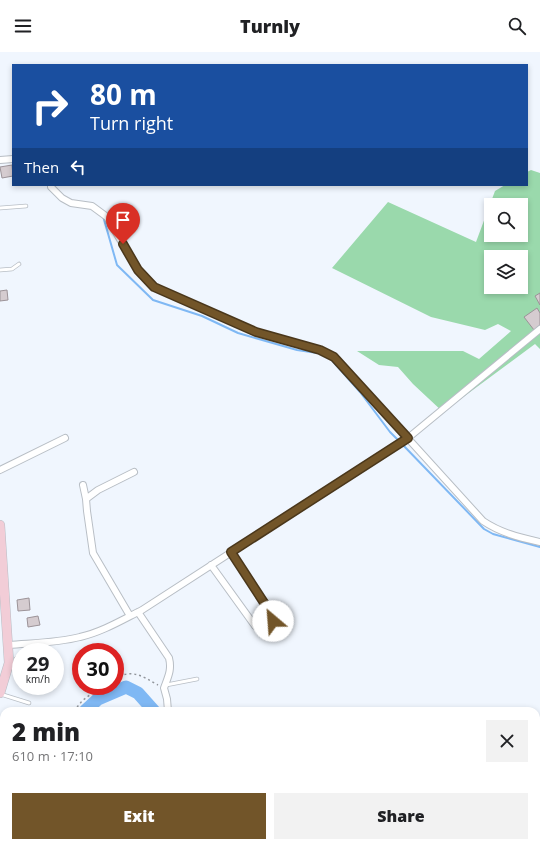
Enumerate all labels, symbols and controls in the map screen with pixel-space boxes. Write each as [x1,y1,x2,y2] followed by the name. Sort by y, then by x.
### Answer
[240,14,300,38] text: Turnly
[12,15,34,37] icon: menu
[506,15,528,37] icon: search
[90,75,157,113] text: 80 m
[24,80,76,132] icon: right
[90,111,173,135] text: Turn right
[67,156,89,178] icon: left
[24,157,59,177] text: Then
[484,198,528,294] map controls
[484,198,528,242] button: search
[106,203,140,244] pin
[112,209,134,231] icon: arrive
[484,250,528,294] button: layers
[252,600,294,642] position arrow
[72,643,124,695] speed limit sign: 30
[27,650,49,677] text: 29
[26,672,50,686] text: km/h
[12,715,80,748] text: 2 min
[486,720,528,762] button: close
[12,747,93,765] text: 610 m · 17:10
[12,793,266,839] button: Exit
[274,793,528,839] button: Share

